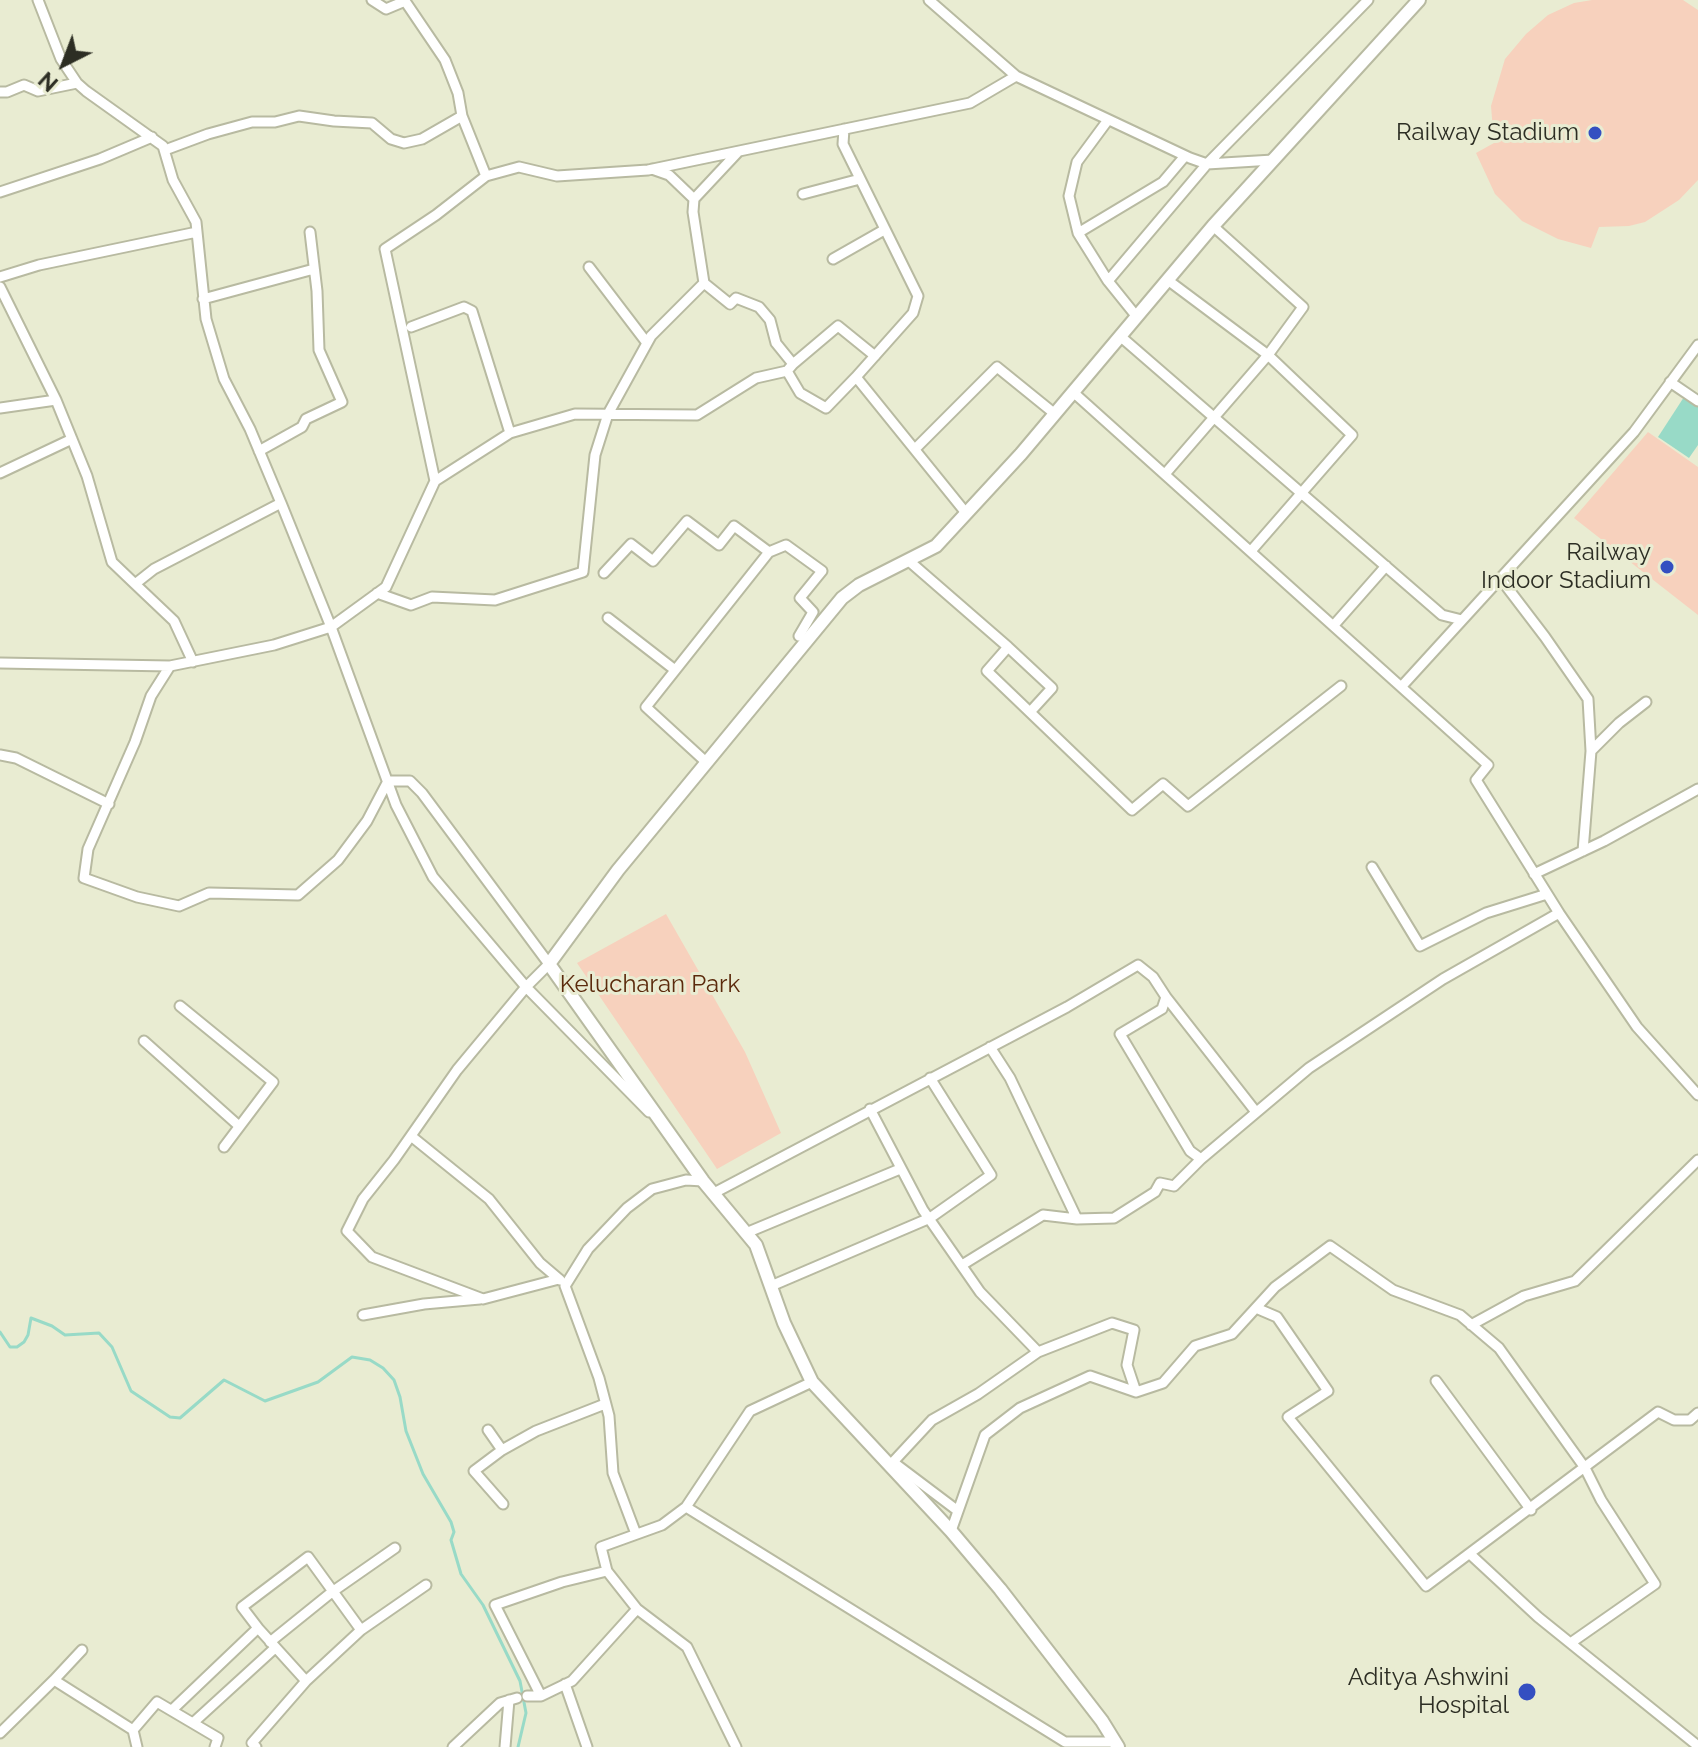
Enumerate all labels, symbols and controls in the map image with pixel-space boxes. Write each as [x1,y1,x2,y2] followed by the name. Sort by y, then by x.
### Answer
[24,24,104,104] north arrow
[33,67,63,97] text: N
[1396,119,1579,147] place label: Railway Stadium
[1586,124,1604,142] marker: Railway Stadium
[1481,539,1651,595] place label: Railway Indoor Stadium
[1658,558,1676,576] marker: Railway Indoor Stadium
[560,971,740,999] park label: Kelucharan Park
[1348,1664,1509,1720] place label: Aditya Ashwini Hospital
[1516,1681,1538,1703] marker: Aditya Ashwini Hospital

